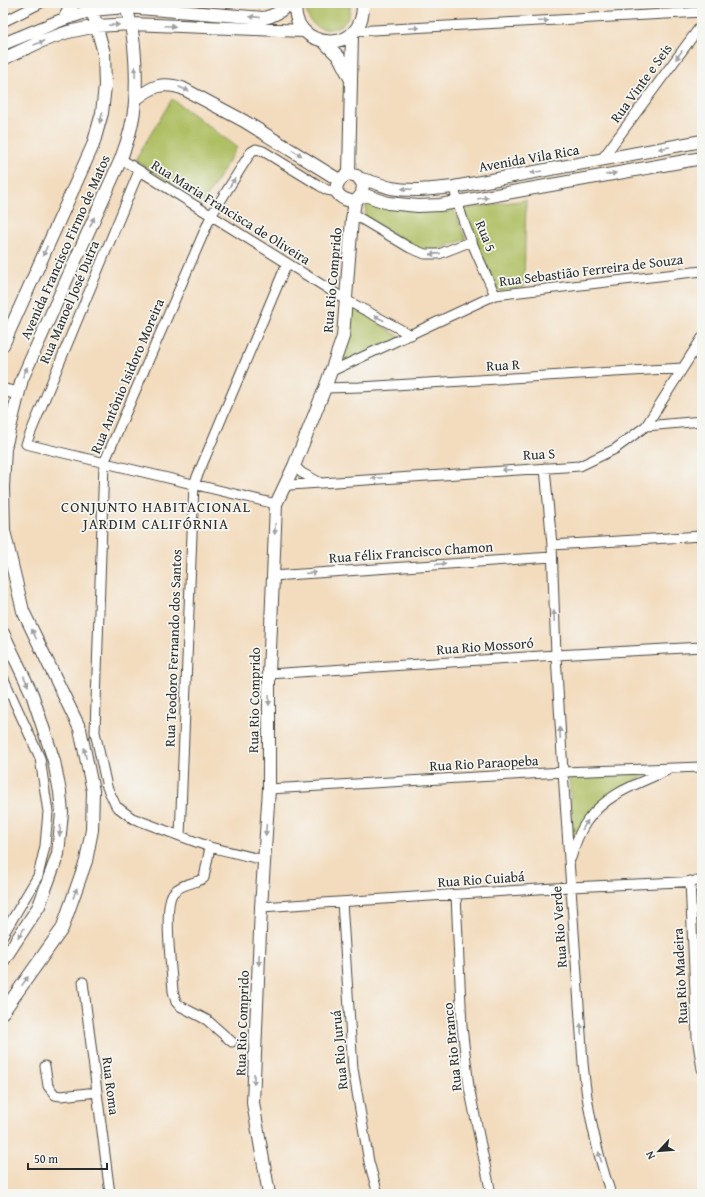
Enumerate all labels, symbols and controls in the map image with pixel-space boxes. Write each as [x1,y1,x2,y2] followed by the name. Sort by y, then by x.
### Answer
[249,14,261,21] one-way arrow
[537,17,549,24] one-way arrow
[108,21,120,28] one-way arrow
[164,22,176,29] one-way arrow
[408,25,421,31] one-way arrow
[33,39,45,45] one-way arrow
[605,39,677,127] street label: Rua Vinte e Seis
[675,50,683,61] one-way arrow
[132,66,139,78] one-way arrow
[178,87,190,93] one-way arrow
[97,112,103,125] one-way arrow
[477,139,581,177] street label: Avenida Vila Rica
[658,145,670,151] one-way arrow
[291,150,303,157] one-way arrow
[15,152,115,342] street label: Avenida Francisco Firmo de Matos
[148,155,315,270] street label: Rua Maria Francisca de Oliveira
[530,169,542,175] one-way arrow
[604,171,617,177] one-way arrow
[228,178,236,188] one-way arrow
[401,186,414,193] one-way arrow
[477,195,489,201] one-way arrow
[90,216,96,228] one-way arrow
[471,217,501,255] street label: Rua 5
[317,227,347,333] street label: Rua Rio Comprido
[34,237,104,367] street label: Rua Manoel José Dutra
[42,246,48,257] one-way arrow
[498,249,685,291] street label: Rua Sebastião Ferreira de Souza
[429,250,442,257] one-way arrow
[85,295,169,457] street label: Rua Antônio Isidoro Moreira
[373,314,385,321] one-way arrow
[486,354,521,376] street label: Rua R
[22,366,28,377] one-way arrow
[522,443,556,465] street label: Rua S
[501,467,513,474] one-way arrow
[371,475,383,482] one-way arrow
[61,496,251,534] district label: CONJUNTO HABITACIONAL JARDIM CALIFÓRNIA
[271,522,278,535] one-way arrow
[328,536,494,568] street label: Rua Félix Francisco Chamon
[160,549,186,747] street label: Rua Teodoro Fernando dos Santos
[435,561,447,568] one-way arrow
[305,570,317,577] one-way arrow
[551,610,558,622] one-way arrow
[31,628,37,640] one-way arrow
[436,633,534,659] street label: Rua Rio Mossoró
[243,647,265,753] street label: Rua Rio Comprido
[23,675,29,687] one-way arrow
[266,694,272,707] one-way arrow
[557,727,564,739] one-way arrow
[82,747,88,759] one-way arrow
[429,750,539,776] street label: Rua Rio Paraopeba
[581,820,589,830] one-way arrow
[263,824,269,837] one-way arrow
[57,825,63,837] one-way arrow
[437,866,526,892] street label: Rua Rio Cuiabá
[546,885,572,969] street label: Rua Rio Verde
[72,886,78,898] one-way arrow
[667,927,692,1024] street label: Rua Rio Madeira
[17,928,25,939] one-way arrow
[256,954,263,966] one-way arrow
[230,970,254,1076] street label: Rua Rio Comprido
[21,975,30,986] one-way arrow
[437,1002,467,1092] street label: Rua Rio Branco
[326,1009,352,1090] street label: Rua Rio Juruá
[577,1023,584,1035] one-way arrow
[98,1056,125,1117] street label: Rua Roma
[251,1073,257,1086] one-way arrow
[639,1131,679,1171] north arrow
[28,1145,107,1171] scale bar
[641,1148,659,1162] text: N
[34,1150,58,1167] text: 50 m
[596,1151,602,1163] one-way arrow

